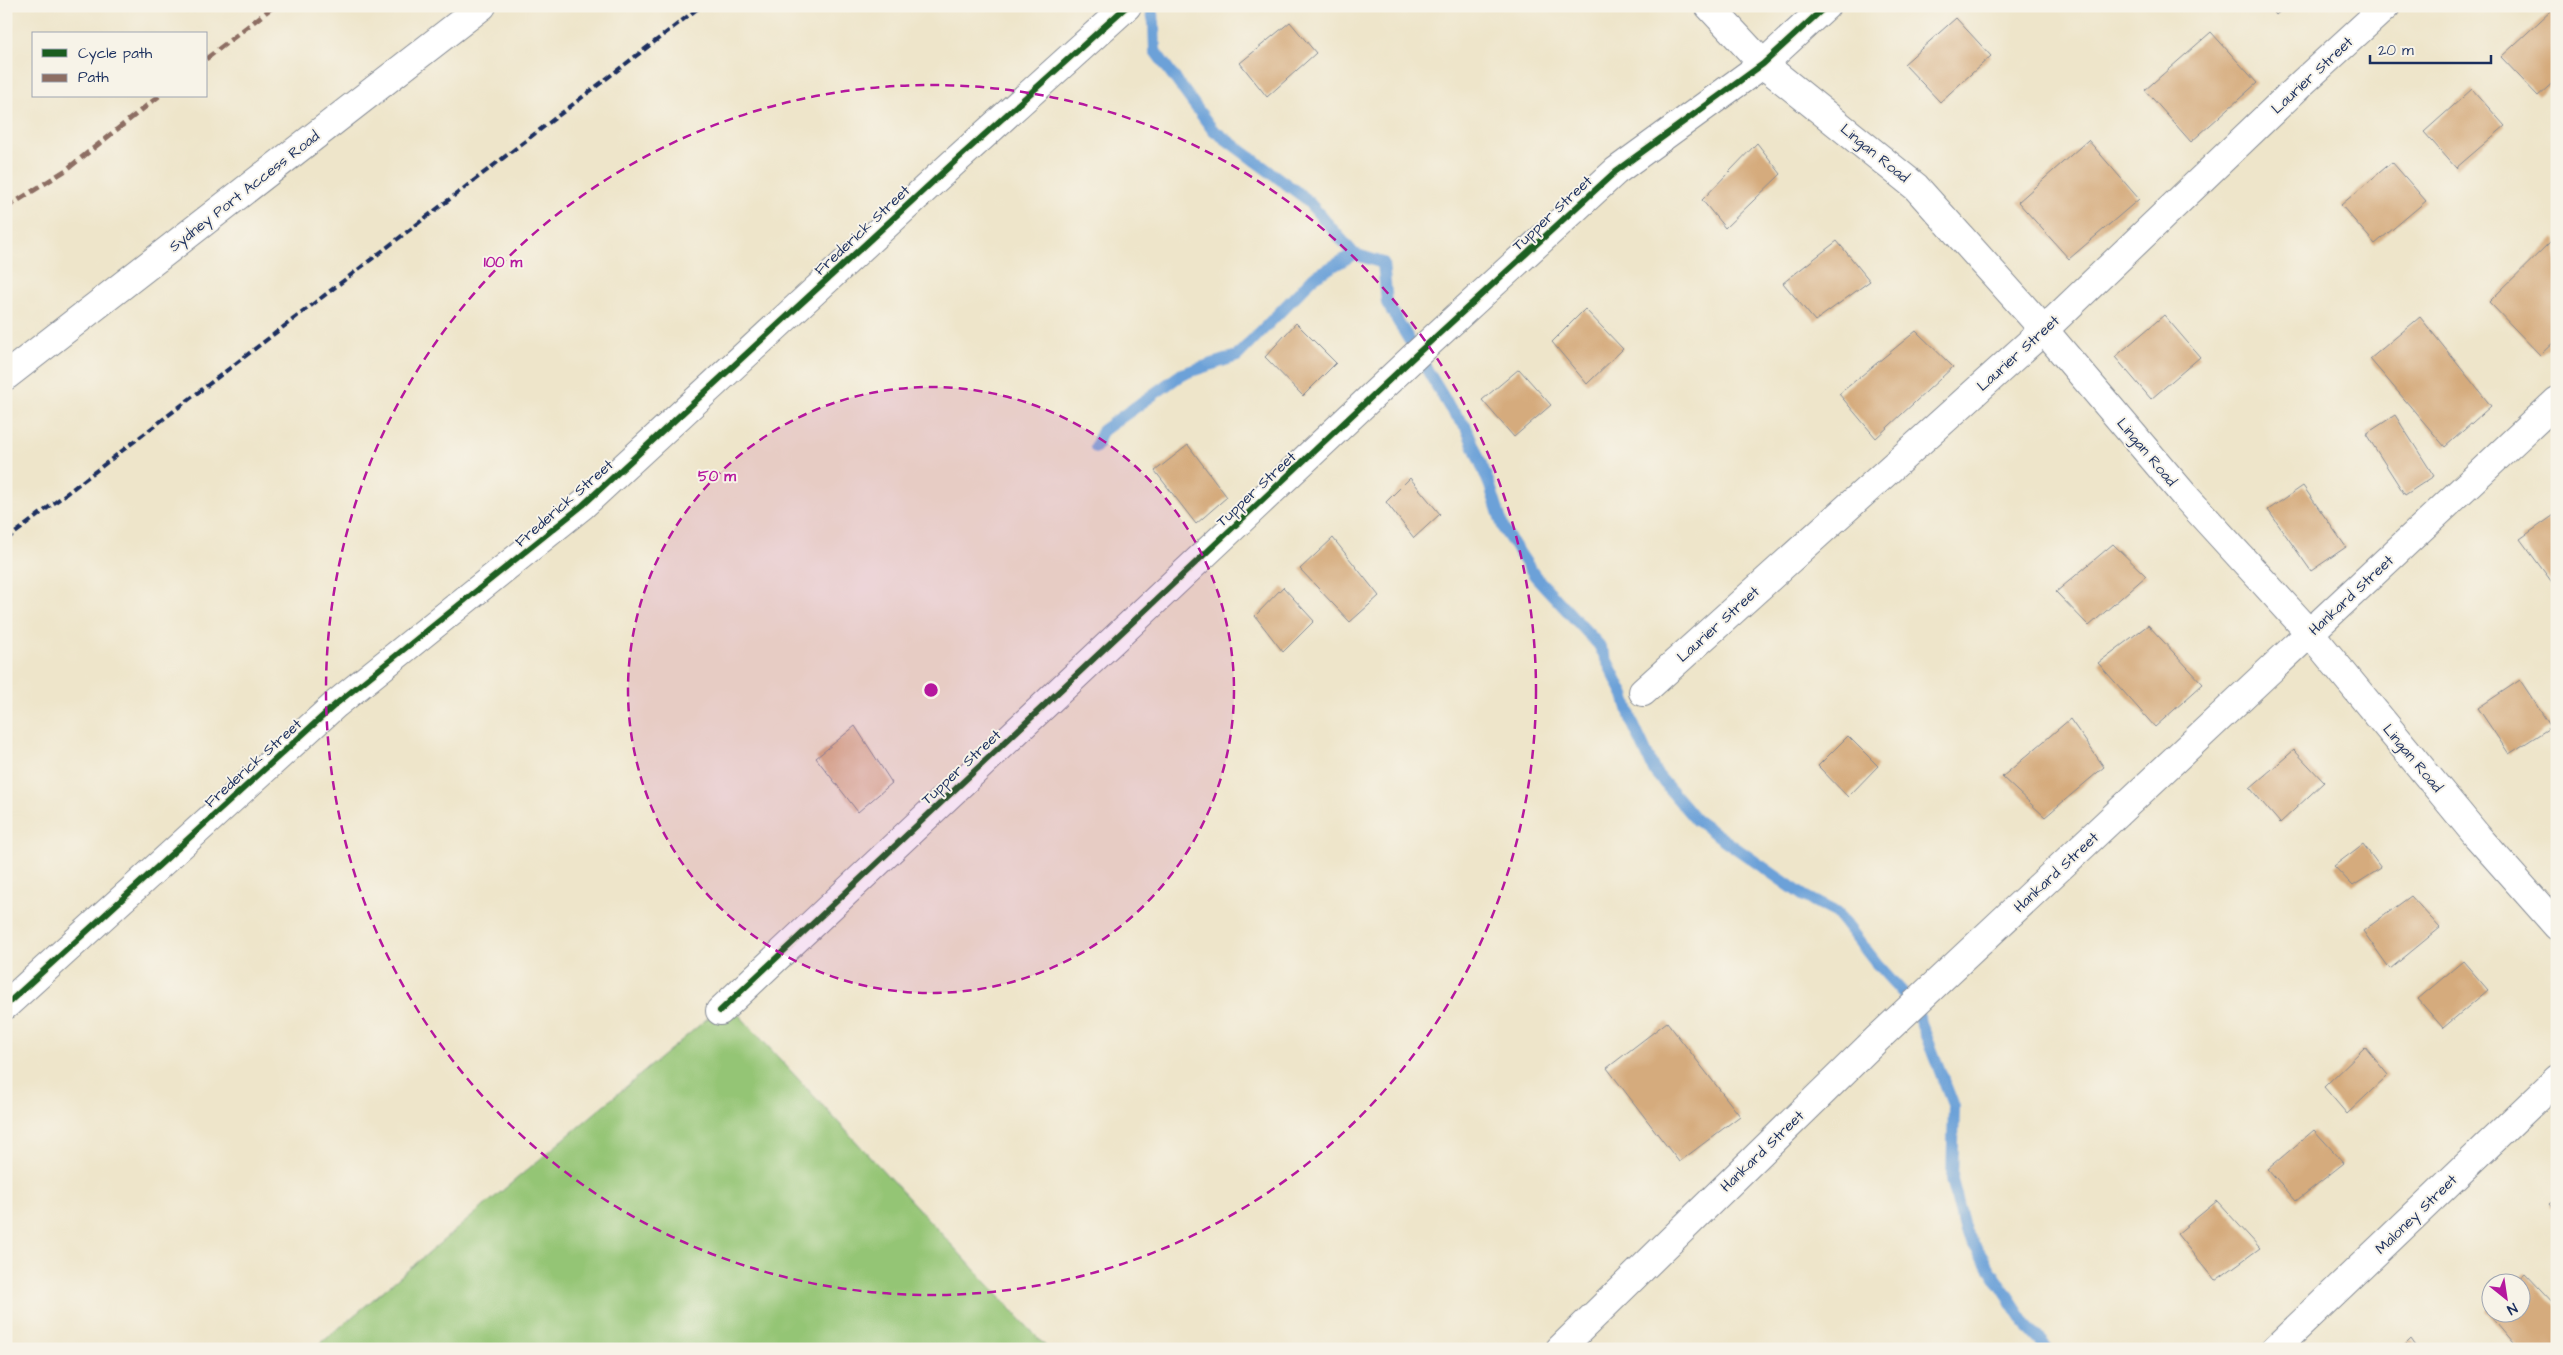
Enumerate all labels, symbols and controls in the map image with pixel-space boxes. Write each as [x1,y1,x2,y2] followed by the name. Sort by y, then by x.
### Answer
[32,32,208,98] legend
[2267,32,2358,119] street label: Laurier Street
[2370,32,2492,64] scale bar
[2378,40,2414,61] text: 20 m
[78,43,153,65] text: Cycle path
[78,67,109,88] text: Path
[1835,119,1914,189] street label: Lingan Road
[165,126,325,258] street label: Sydney Port Access Road
[1508,171,1597,256] street label: Tupper Street
[810,180,915,280] street label: Frederick Street
[484,252,523,273] text: 100 m
[1972,310,2064,396] street label: Laurier Street
[2111,414,2182,492] street label: Lingan Road
[1212,447,1301,532] street label: Tupper Street
[511,455,618,552] street label: Frederick Street
[698,466,736,487] text: 50 m
[2304,550,2398,640] street label: Hankard Street
[1672,581,1764,667] street label: Laurier Street
[922,681,940,699] centre of rings
[200,714,306,813] street label: Frederick Street
[2377,720,2448,798] street label: Lingan Road
[917,725,1006,810] street label: Tupper Street
[2009,827,2103,917] street label: Hankard Street
[1716,1106,1809,1197] street label: Hankard Street
[2371,1170,2463,1260] street label: Maloney Street
[2480,1272,2530,1322] north arrow
[2503,1298,2521,1319] text: N

